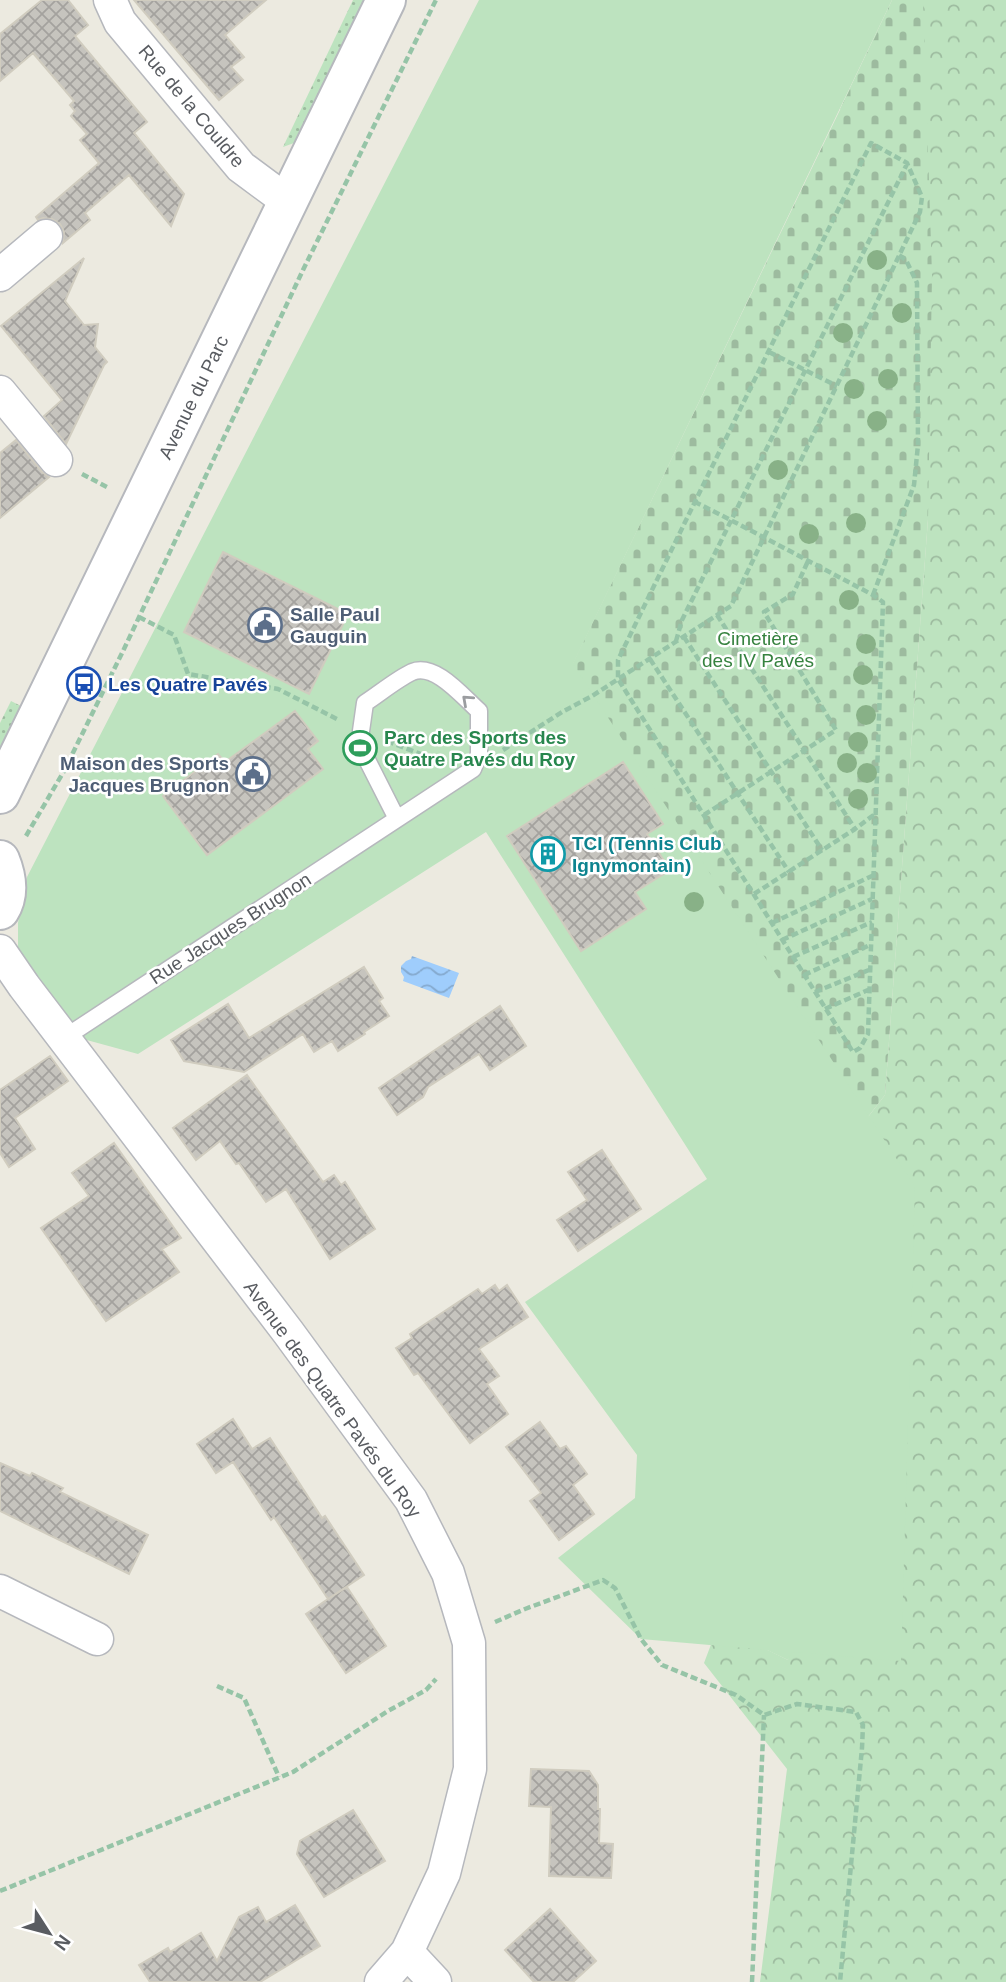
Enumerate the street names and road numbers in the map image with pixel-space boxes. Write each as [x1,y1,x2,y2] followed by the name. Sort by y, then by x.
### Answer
[134,41,249,172] street label: Rue de la Couldre
[154,332,232,462] street label: Avenue du Parc
[146,868,315,988] street label: Rue Jacques Brugnon
[240,1277,426,1522] street label: Avenue des Quatre Pavés du Roy

